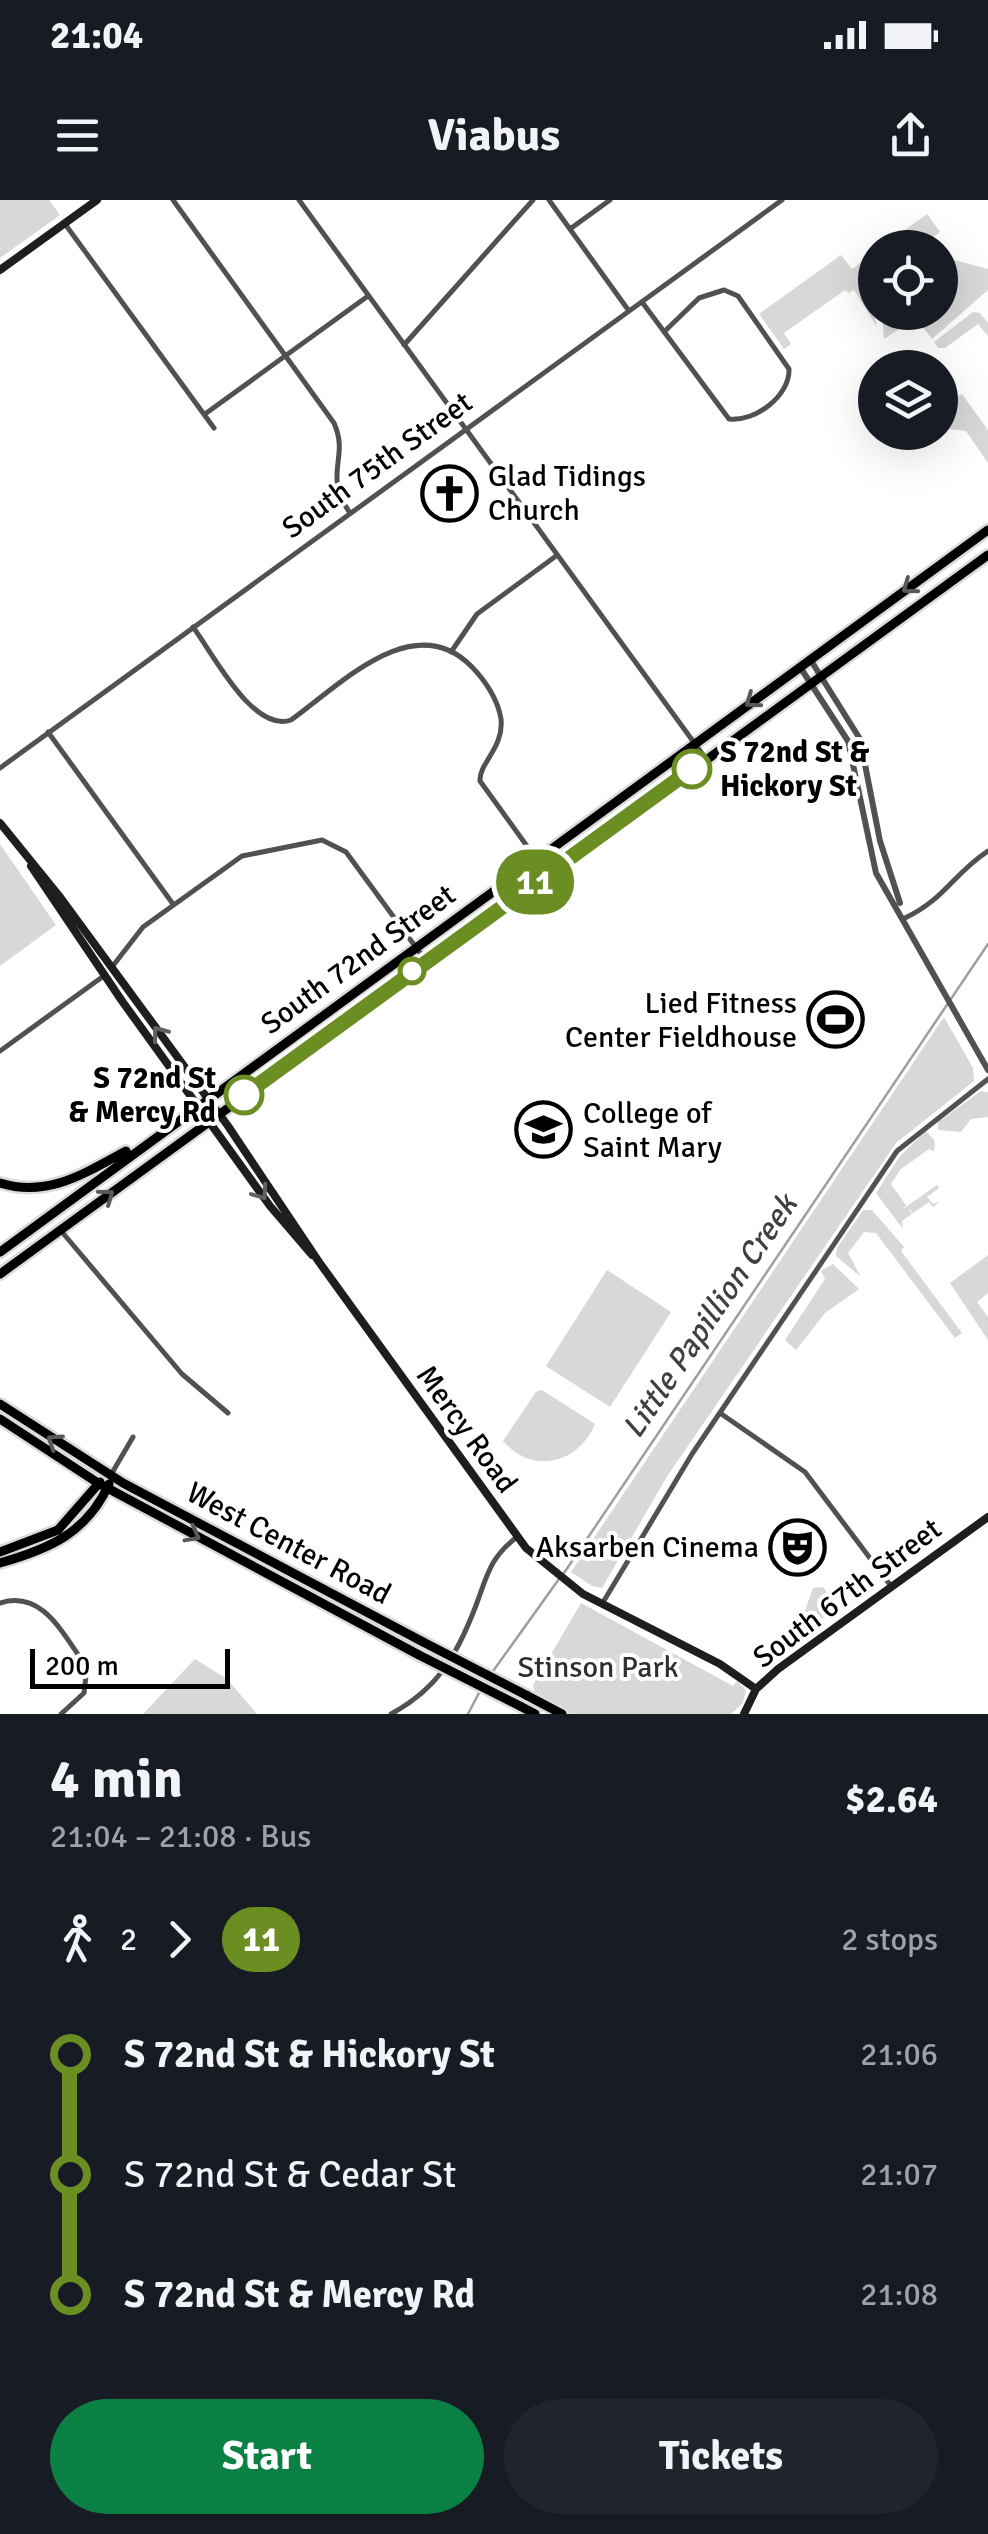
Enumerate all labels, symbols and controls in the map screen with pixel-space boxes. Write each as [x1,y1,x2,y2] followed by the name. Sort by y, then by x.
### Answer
[50,12,143,59] text: 21:04
[50,108,105,163] icon: menu
[428,108,560,163] text: Viabus
[883,108,938,163] icon: share
[858,230,958,450] map controls
[858,230,958,330] button: locate
[858,350,958,450] button: layers
[275,384,480,547] street label: South 75th Street
[488,458,646,529] place label: Glad Tidings Church
[419,463,479,523] church icon: Glad Tidings Church
[902,576,920,593] one-way arrow
[745,689,764,708] one-way arrow
[720,734,869,805] place label: S 72nd St & Hickory St
[673,750,711,788] marker: S 72nd St & Hickory St
[490,850,580,914] line badge: 11
[516,861,554,904] text: 11
[254,876,463,1042] street label: South 72nd Street
[399,958,425,984] unlabelled marker
[565,985,797,1056] place label: Lied Fitness Center Fieldhouse
[806,990,866,1050] sports icon: Lied Fitness Center Fieldhouse
[154,1026,171,1044] one-way arrow
[68,1060,216,1131] place label: S 72nd St & Mercy Rd
[225,1076,263,1114] marker: S 72nd St & Mercy Rd
[583,1095,722,1166] place label: College of Saint Mary
[514,1100,574,1160] school or university icon: College of Saint Mary
[249,1182,267,1200] one-way arrow
[614,1185,807,1445] water label: Little Papillion Creek
[96,1190,114,1207] one-way arrow
[408,1358,525,1500] street label: Mercy Road
[47,1435,65,1454] one-way arrow
[180,1474,397,1613] street label: West Center Road
[746,1511,949,1676] street label: South 67th Street
[768,1517,828,1577] theatre icon: Aksarben Cinema
[183,1523,201,1542] one-way arrow
[536,1529,759,1566] place label: Aksarben Cinema
[30,1644,230,1688] scale bar
[45,1649,119,1683] text: 200 m
[517,1649,679,1686] park label: Stinson Park
[50,1745,183,1813] text: 4 min
[845,1776,938,1823] text: $2.64
[50,1817,311,1856] text: 21:04 – 21:08 · Bus
[50,1912,105,1967] icon: walk
[152,1912,207,1967] icon: forward
[242,1918,280,1961] text: 11
[120,1920,137,1959] text: 2
[841,1920,938,1959] text: 2 stops
[124,2031,495,2078] text: S 72nd St & Hickory St
[860,2035,938,2074] text: 21:06
[124,2151,456,2198] text: S 72nd St & Cedar St
[860,2155,938,2194] text: 21:07
[124,2271,475,2318] text: S 72nd St & Mercy Rd
[860,2275,938,2314] text: 21:08
[50,2399,484,2514] button: Start
[504,2399,938,2514] button: Tickets

